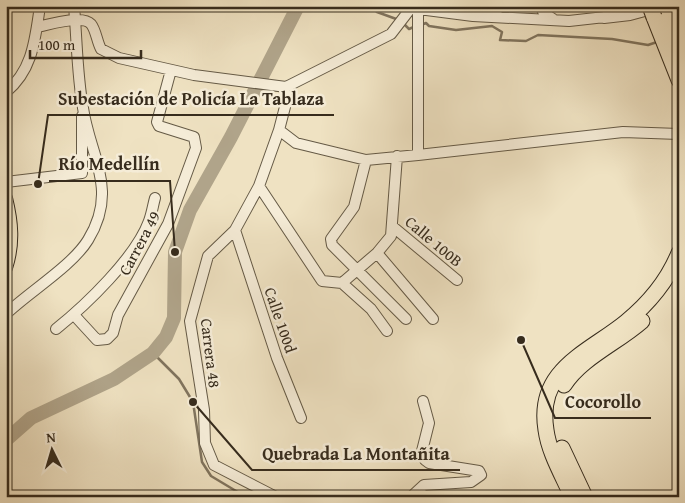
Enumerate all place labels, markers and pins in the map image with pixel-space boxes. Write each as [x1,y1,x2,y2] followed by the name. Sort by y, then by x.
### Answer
[48,82,334,115] callout: Subestación de Policía La Tablaza
[49,148,170,181] callout: Río Medellín
[555,385,651,418] callout: Cocorollo
[252,437,460,470] callout: Quebrada La Montañita

